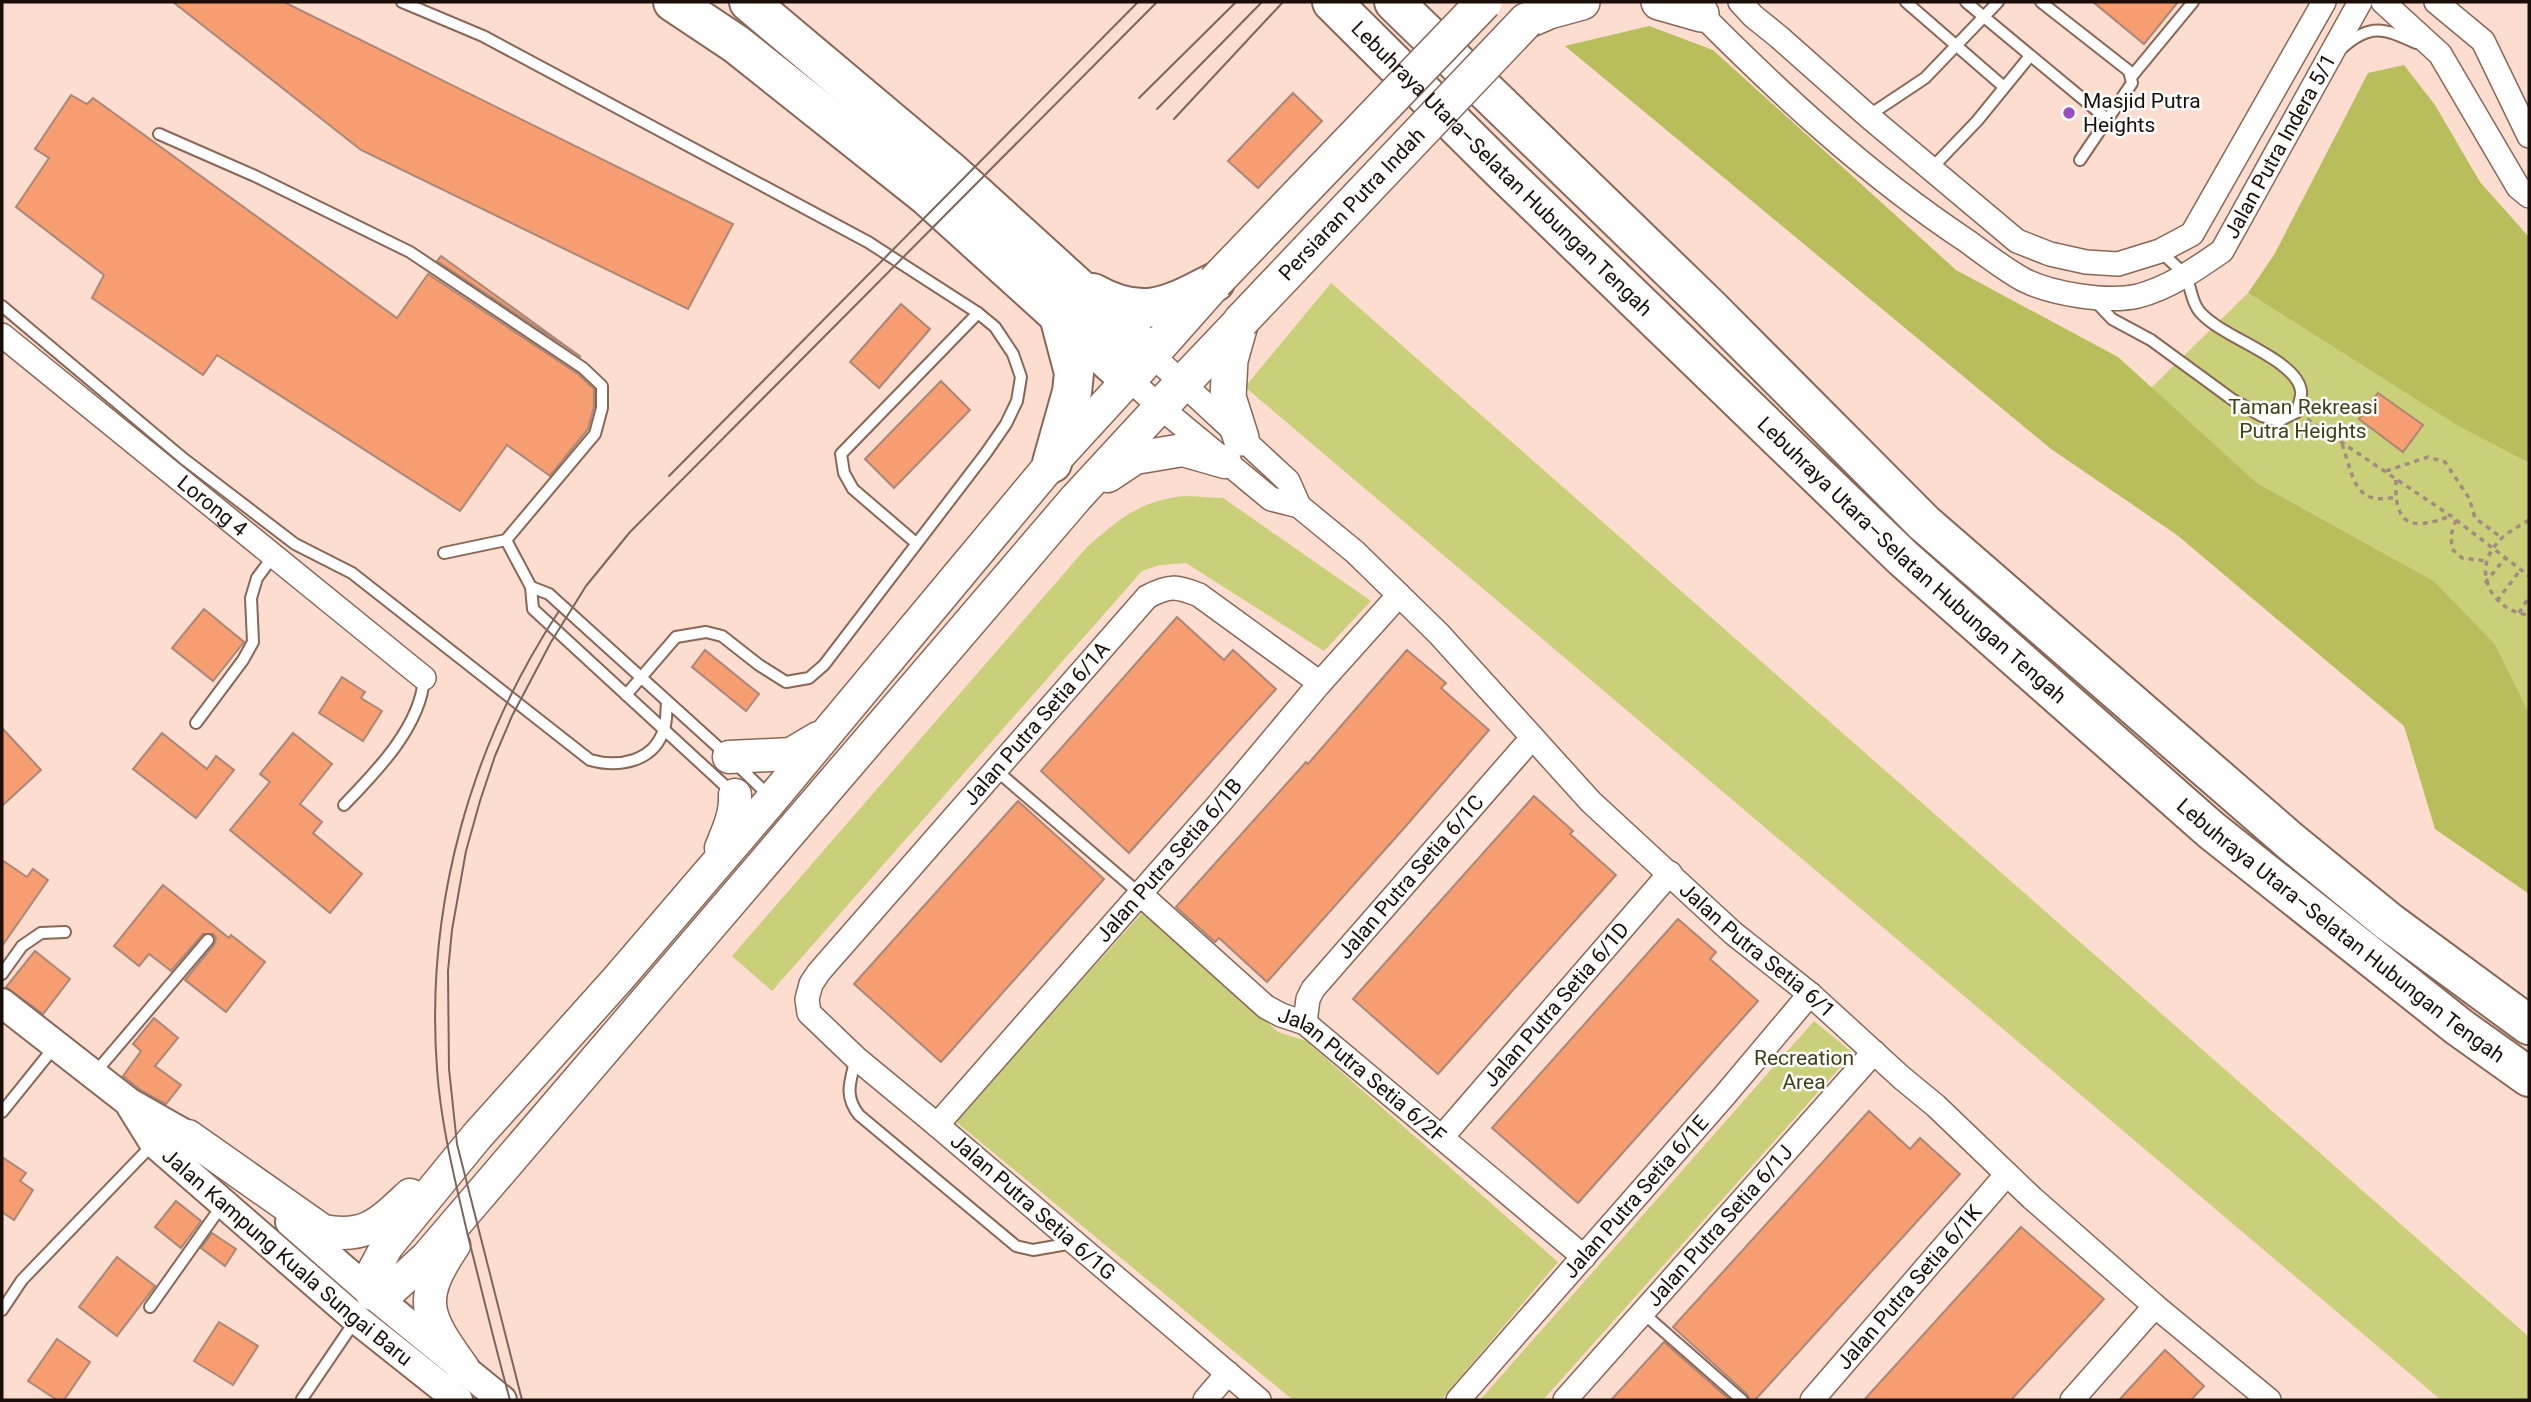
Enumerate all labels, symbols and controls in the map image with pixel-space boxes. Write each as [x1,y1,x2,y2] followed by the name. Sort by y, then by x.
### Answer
[1346,16,1657,321] street label: Lebuhraya Utara–Selatan Hubungan Tengah
[2219,50,2341,243] street label: Jalan Putra Indera 5/1
[2083,89,2201,137] place label: Masjid Putra Heights
[2061,105,2077,121] marker: Masjid Putra Heights
[1274,123,1430,285] street label: Persiaran Putra Indah
[2228,395,2378,443] park label: Taman Rekreasi Putra Heights
[1752,412,2071,708] street label: Lebuhraya Utara–Selatan Hubungan Tengah
[173,471,252,541] street label: Lorong 4
[958,636,1115,810] street label: Jalan Putra Setia 6/1A
[1091,774,1247,947] street label: Jalan Putra Setia 6/1B
[1333,790,1489,964] street label: Jalan Putra Setia 6/1C
[2172,793,2509,1068] street label: Lebuhraya Utara–Selatan Hubungan Tengah
[1675,878,1840,1023] street label: Jalan Putra Setia 6/1
[1479,917,1634,1092] street label: Jalan Putra Setia 6/1D
[1275,1003,1451,1148] street label: Jalan Putra Setia 6/2F
[1754,1046,1854,1094] park label: Recreation Area
[1558,1111,1713,1283] street label: Jalan Putra Setia 6/1E
[946,1129,1120,1285] street label: Jalan Putra Setia 6/1G
[1642,1140,1798,1311] street label: Jalan Putra Setia 6/1J
[157,1144,417,1371] street label: Jalan Kampung Kuala Sungai Baru
[1832,1200,1987,1374] street label: Jalan Putra Setia 6/1K

